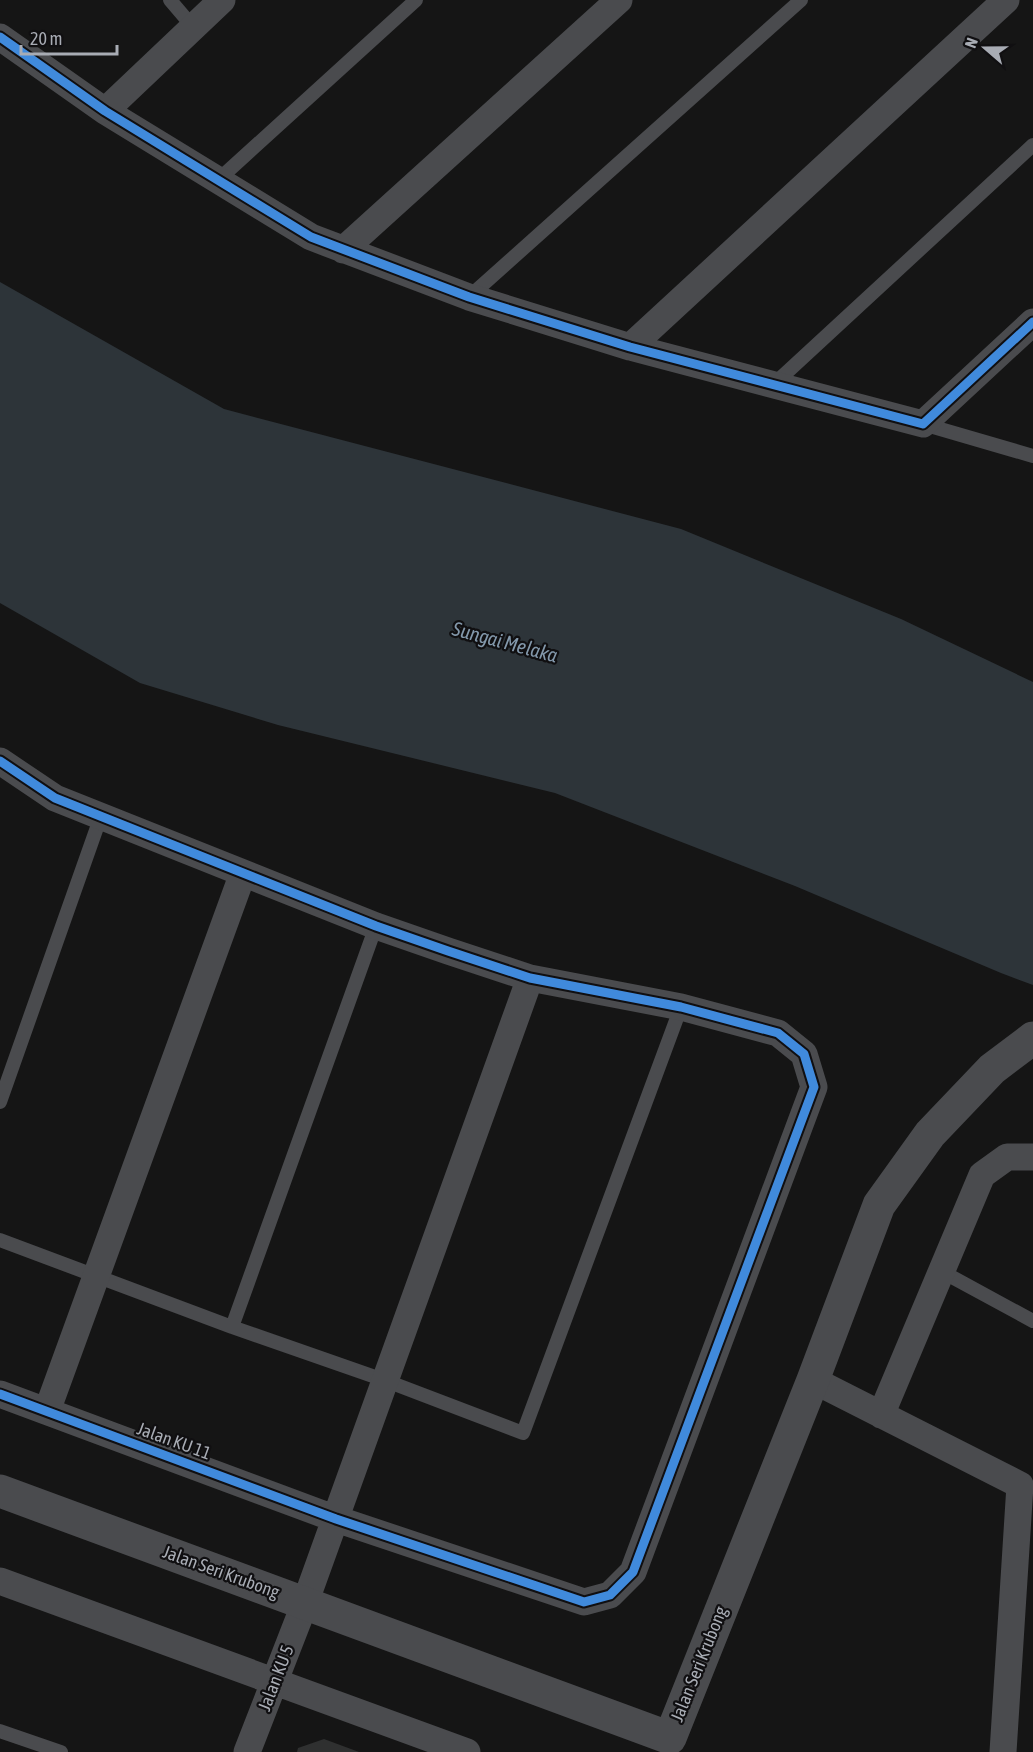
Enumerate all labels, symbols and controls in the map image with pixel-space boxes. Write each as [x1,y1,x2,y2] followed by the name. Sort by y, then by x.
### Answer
[21,18,117,56] scale bar
[955,18,1015,78] north arrow
[30,28,62,49] text: 20 m
[961,35,981,50] text: N
[449,616,560,667] water label: Sungai Melaka
[134,1417,214,1464] street label: Jalan KU 11
[160,1541,283,1602] street label: Jalan Seri Krubong
[666,1603,731,1724] street label: Jalan Seri Krubong
[253,1642,298,1714] street label: Jalan KU 5

